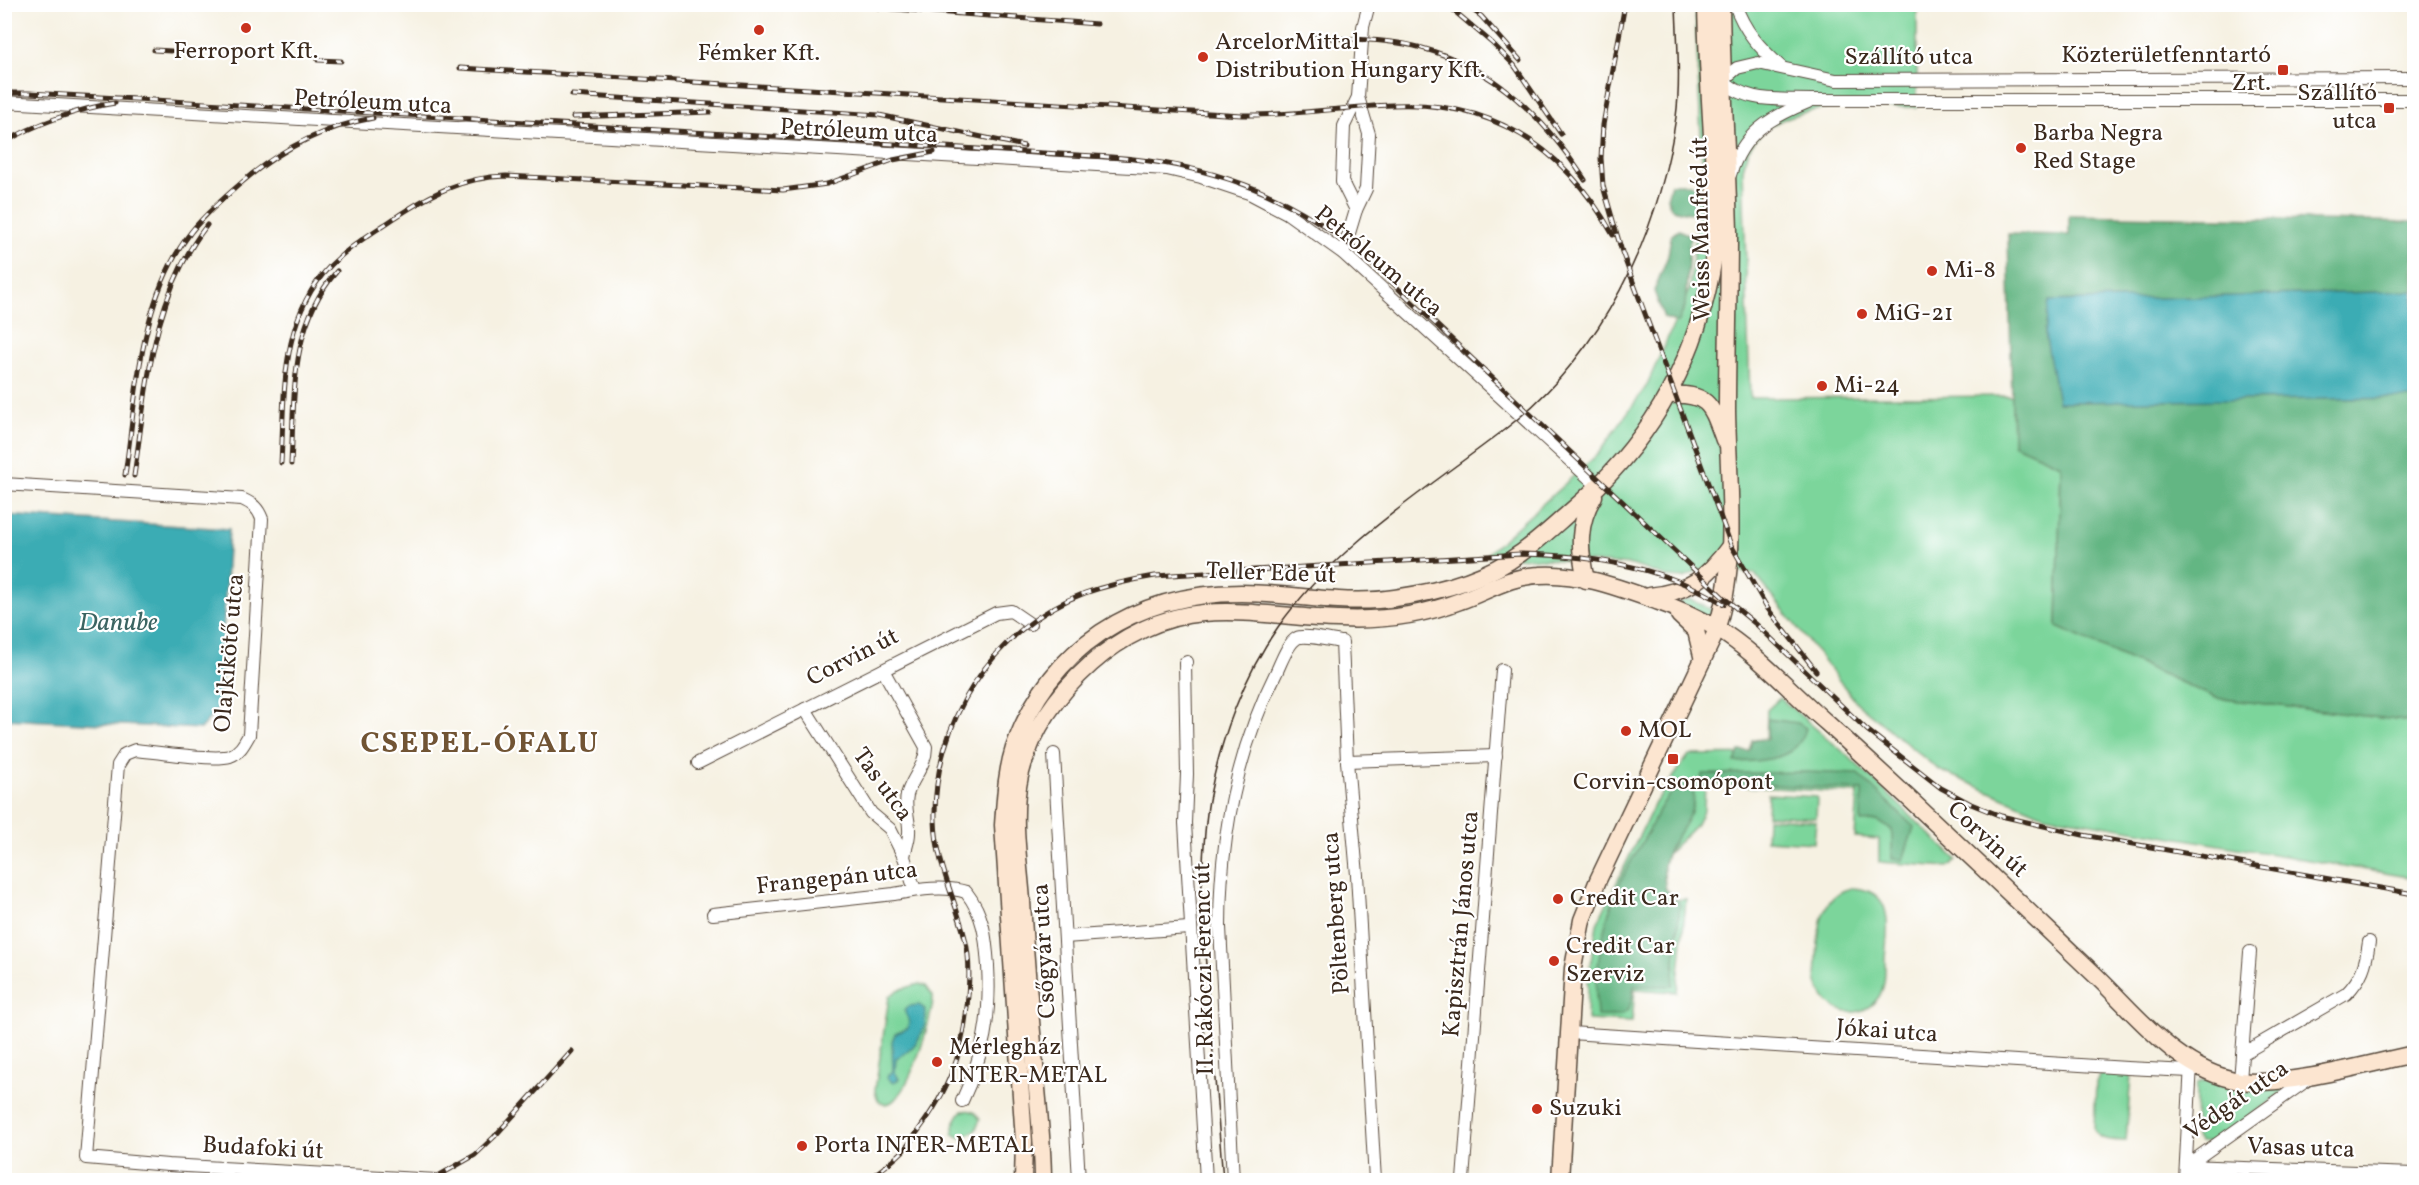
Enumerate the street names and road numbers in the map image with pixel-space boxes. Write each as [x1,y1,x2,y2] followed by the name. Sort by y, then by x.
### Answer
[1845,41,1973,75] street label: Szállító utca
[293,82,453,124] street label: Petróleum utca
[779,111,939,153] street label: Petróleum utca
[1683,136,1721,322] street label: Weiss Manfréd út
[1306,198,1450,326] street label: Petróleum utca
[1205,555,1337,593] street label: Teller Ede út
[206,572,254,734] street label: Olajkikötő utca
[801,620,905,696] street label: Corvin út
[844,741,920,829] street label: Tas utca
[1939,794,2035,886] street label: Corvin út
[1435,809,1489,1039] street label: Kapisztrán János utca
[1314,830,1360,996] street label: Pöltenberg utca
[755,854,919,904] street label: Frangepán utca
[1186,862,1224,1076] street label: II. Rákóczi Ferenc út
[1024,883,1066,1019] street label: Csőgyár utca
[1835,1011,1939,1053] street label: Jókai utca
[2178,1052,2296,1150] street label: Védgát utca
[201,1129,325,1169] street label: Budafoki út
[2246,1130,2356,1168] street label: Vasas utca

